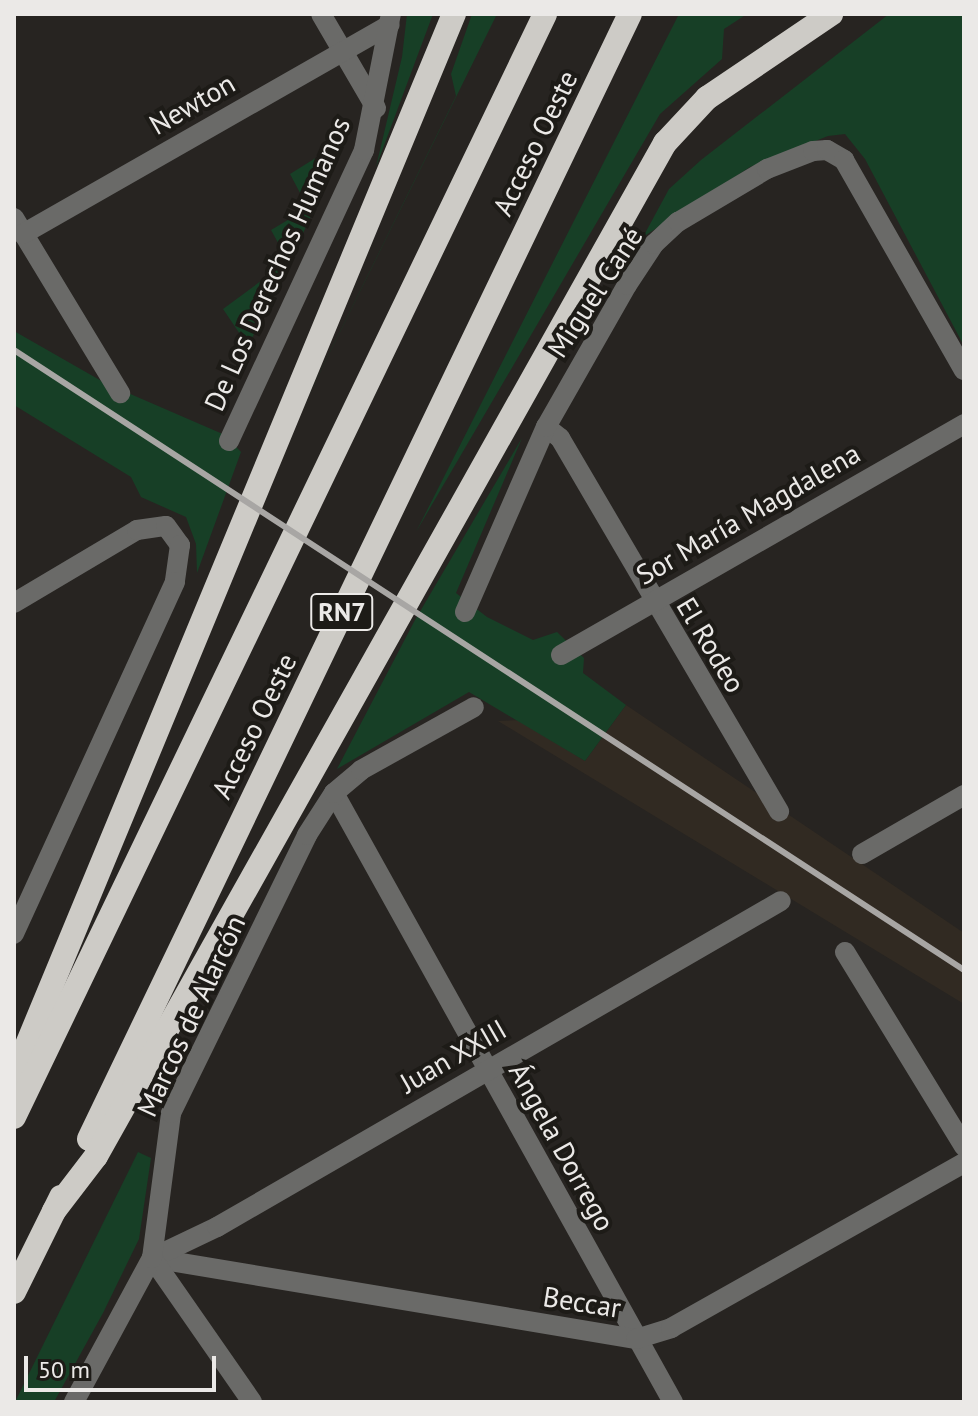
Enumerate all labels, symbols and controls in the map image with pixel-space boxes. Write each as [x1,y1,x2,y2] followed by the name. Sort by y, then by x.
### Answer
[485,65,585,221] street label: Acceso Oeste
[143,66,241,142] street label: Newton
[197,112,357,416] street label: De Los Derechos Humanos
[540,221,650,363] street label: Miguel Cané
[630,436,866,592] street label: Sor María Magdalena
[310,590,374,634] road number: RN7
[670,591,752,699] street label: El Rodeo
[204,648,304,804] street label: Acceso Oeste
[130,910,252,1122] street label: Marcos de Alarcón
[393,1012,513,1100] street label: Juan XXIII
[502,1057,622,1237] street label: Ángela Dorrego
[541,1279,623,1325] street label: Beccar
[28,1340,220,1390] scale bar
[38,1354,90,1385] text: 50 m

